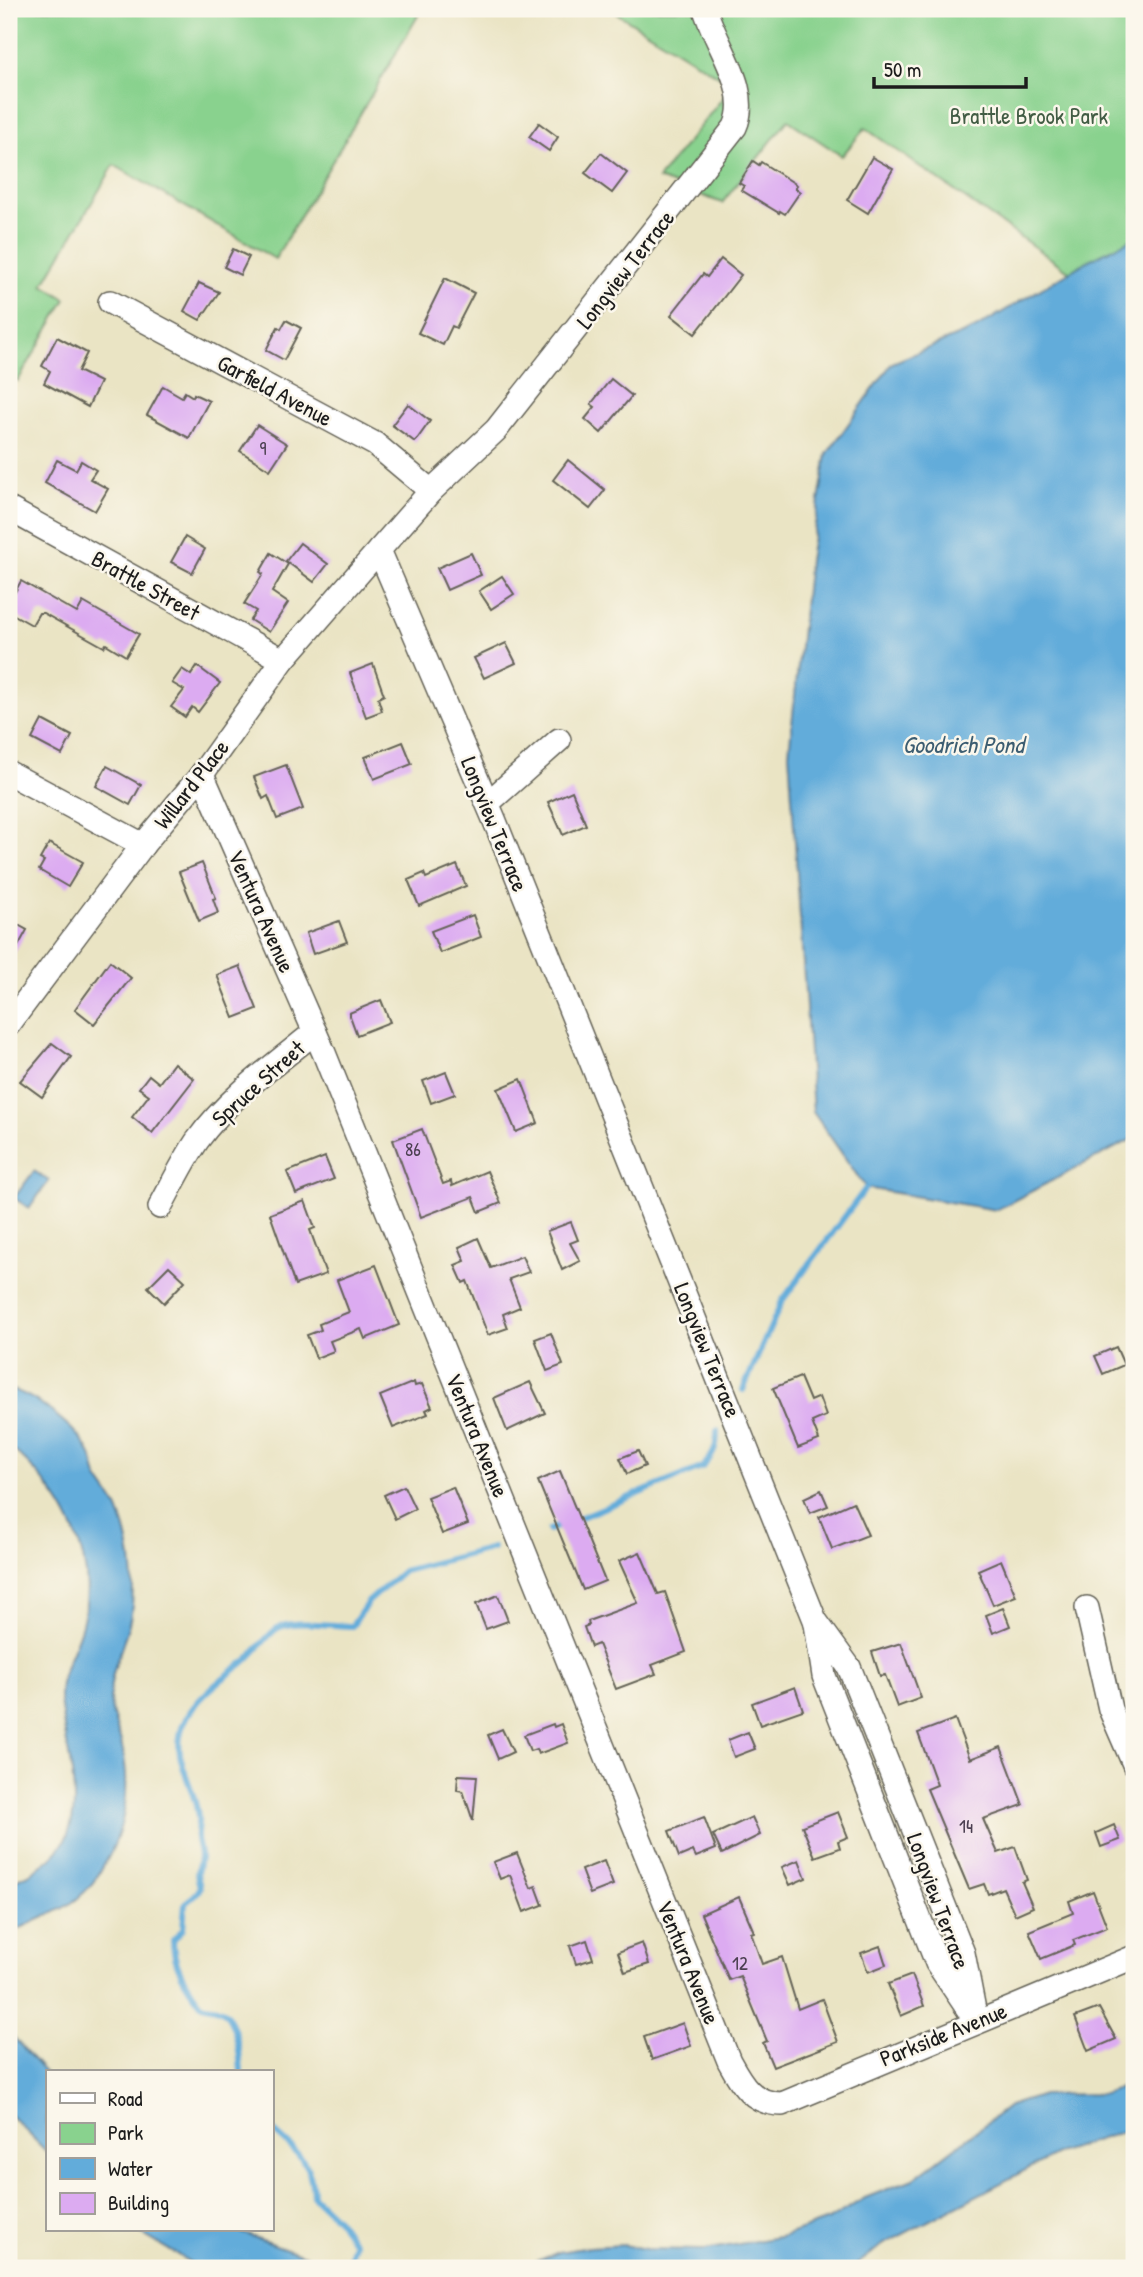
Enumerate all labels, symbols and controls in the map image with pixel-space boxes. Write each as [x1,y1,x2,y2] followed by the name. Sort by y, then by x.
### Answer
[874,46,1026,90] scale bar
[884,55,921,84] text: 50 m
[950,100,1109,131] park label: Brattle Brook Park
[569,203,681,335] street label: Longview Terrace
[212,347,338,433] street label: Garfield Avenue
[260,435,267,461] house number: 9
[86,542,207,628] street label: Brattle Street
[902,728,1027,760] water label: Goodrich Pond
[146,733,236,835] street label: Willard Place
[454,752,536,896] street label: Longview Terrace
[221,845,303,977] street label: Ventura Avenue
[205,1032,312,1133] street label: Spruce Street
[405,1136,421,1162] house number: 86
[667,1278,749,1422] street label: Longview Terrace
[439,1368,517,1502] street label: Ventura Avenue
[959,1813,973,1839] house number: 14
[900,1829,978,1973] street label: Longview Terrace
[650,1895,728,2029] street label: Ventura Avenue
[732,1950,748,1976] house number: 12
[875,1994,1011,2074] street label: Parkside Avenue
[46,2070,273,2232] legend
[108,2084,142,2113] text: Road
[108,2118,143,2147] text: Park
[108,2154,153,2183] text: Water
[108,2188,169,2217] text: Building

